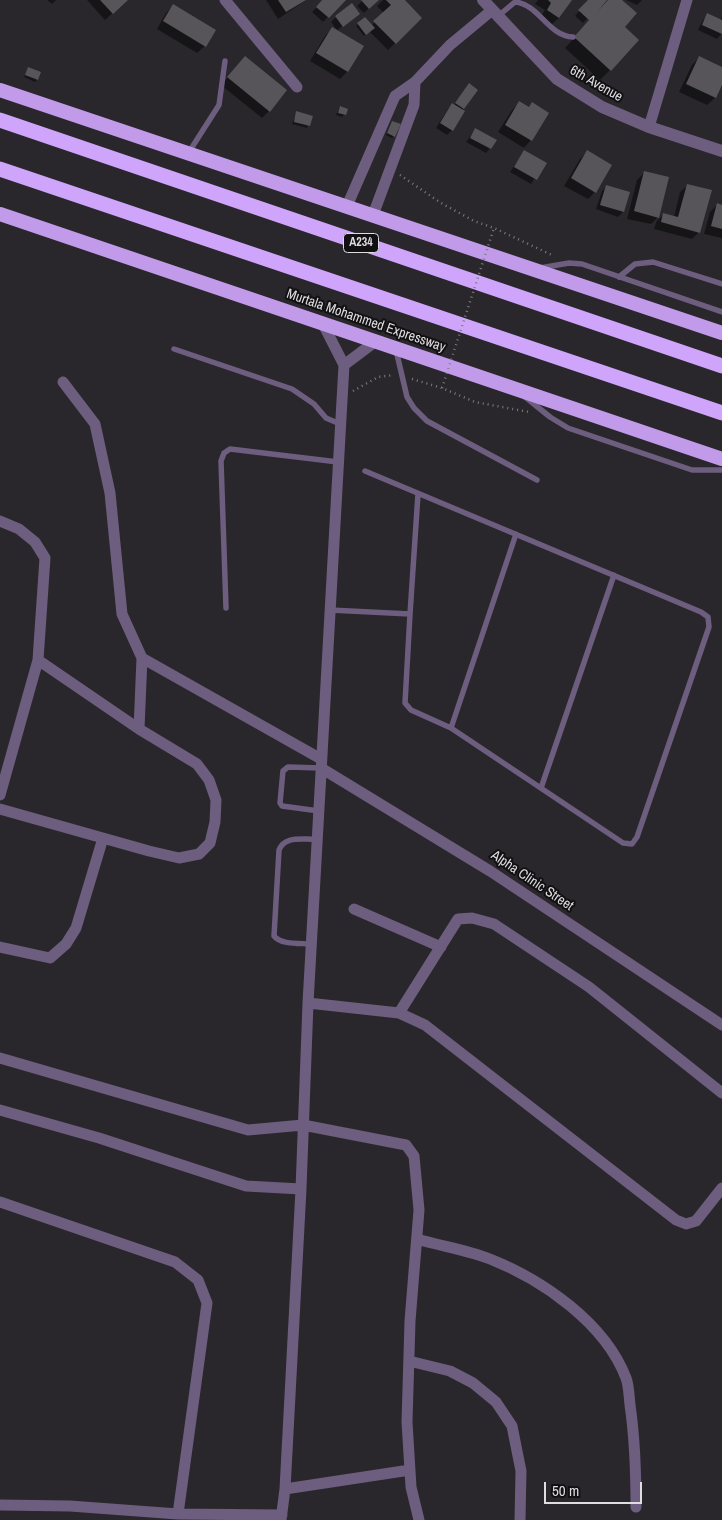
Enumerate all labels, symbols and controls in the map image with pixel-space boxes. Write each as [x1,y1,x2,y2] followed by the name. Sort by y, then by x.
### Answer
[567,62,625,106] street label: 6th Avenue
[344,234,378,252] road number: A234
[284,286,448,356] street label: Murtala Mohammed Expressway
[488,847,576,915] street label: Alpha Clinic Street
[547,1472,644,1504] scale bar
[552,1480,579,1501] text: 50 m

